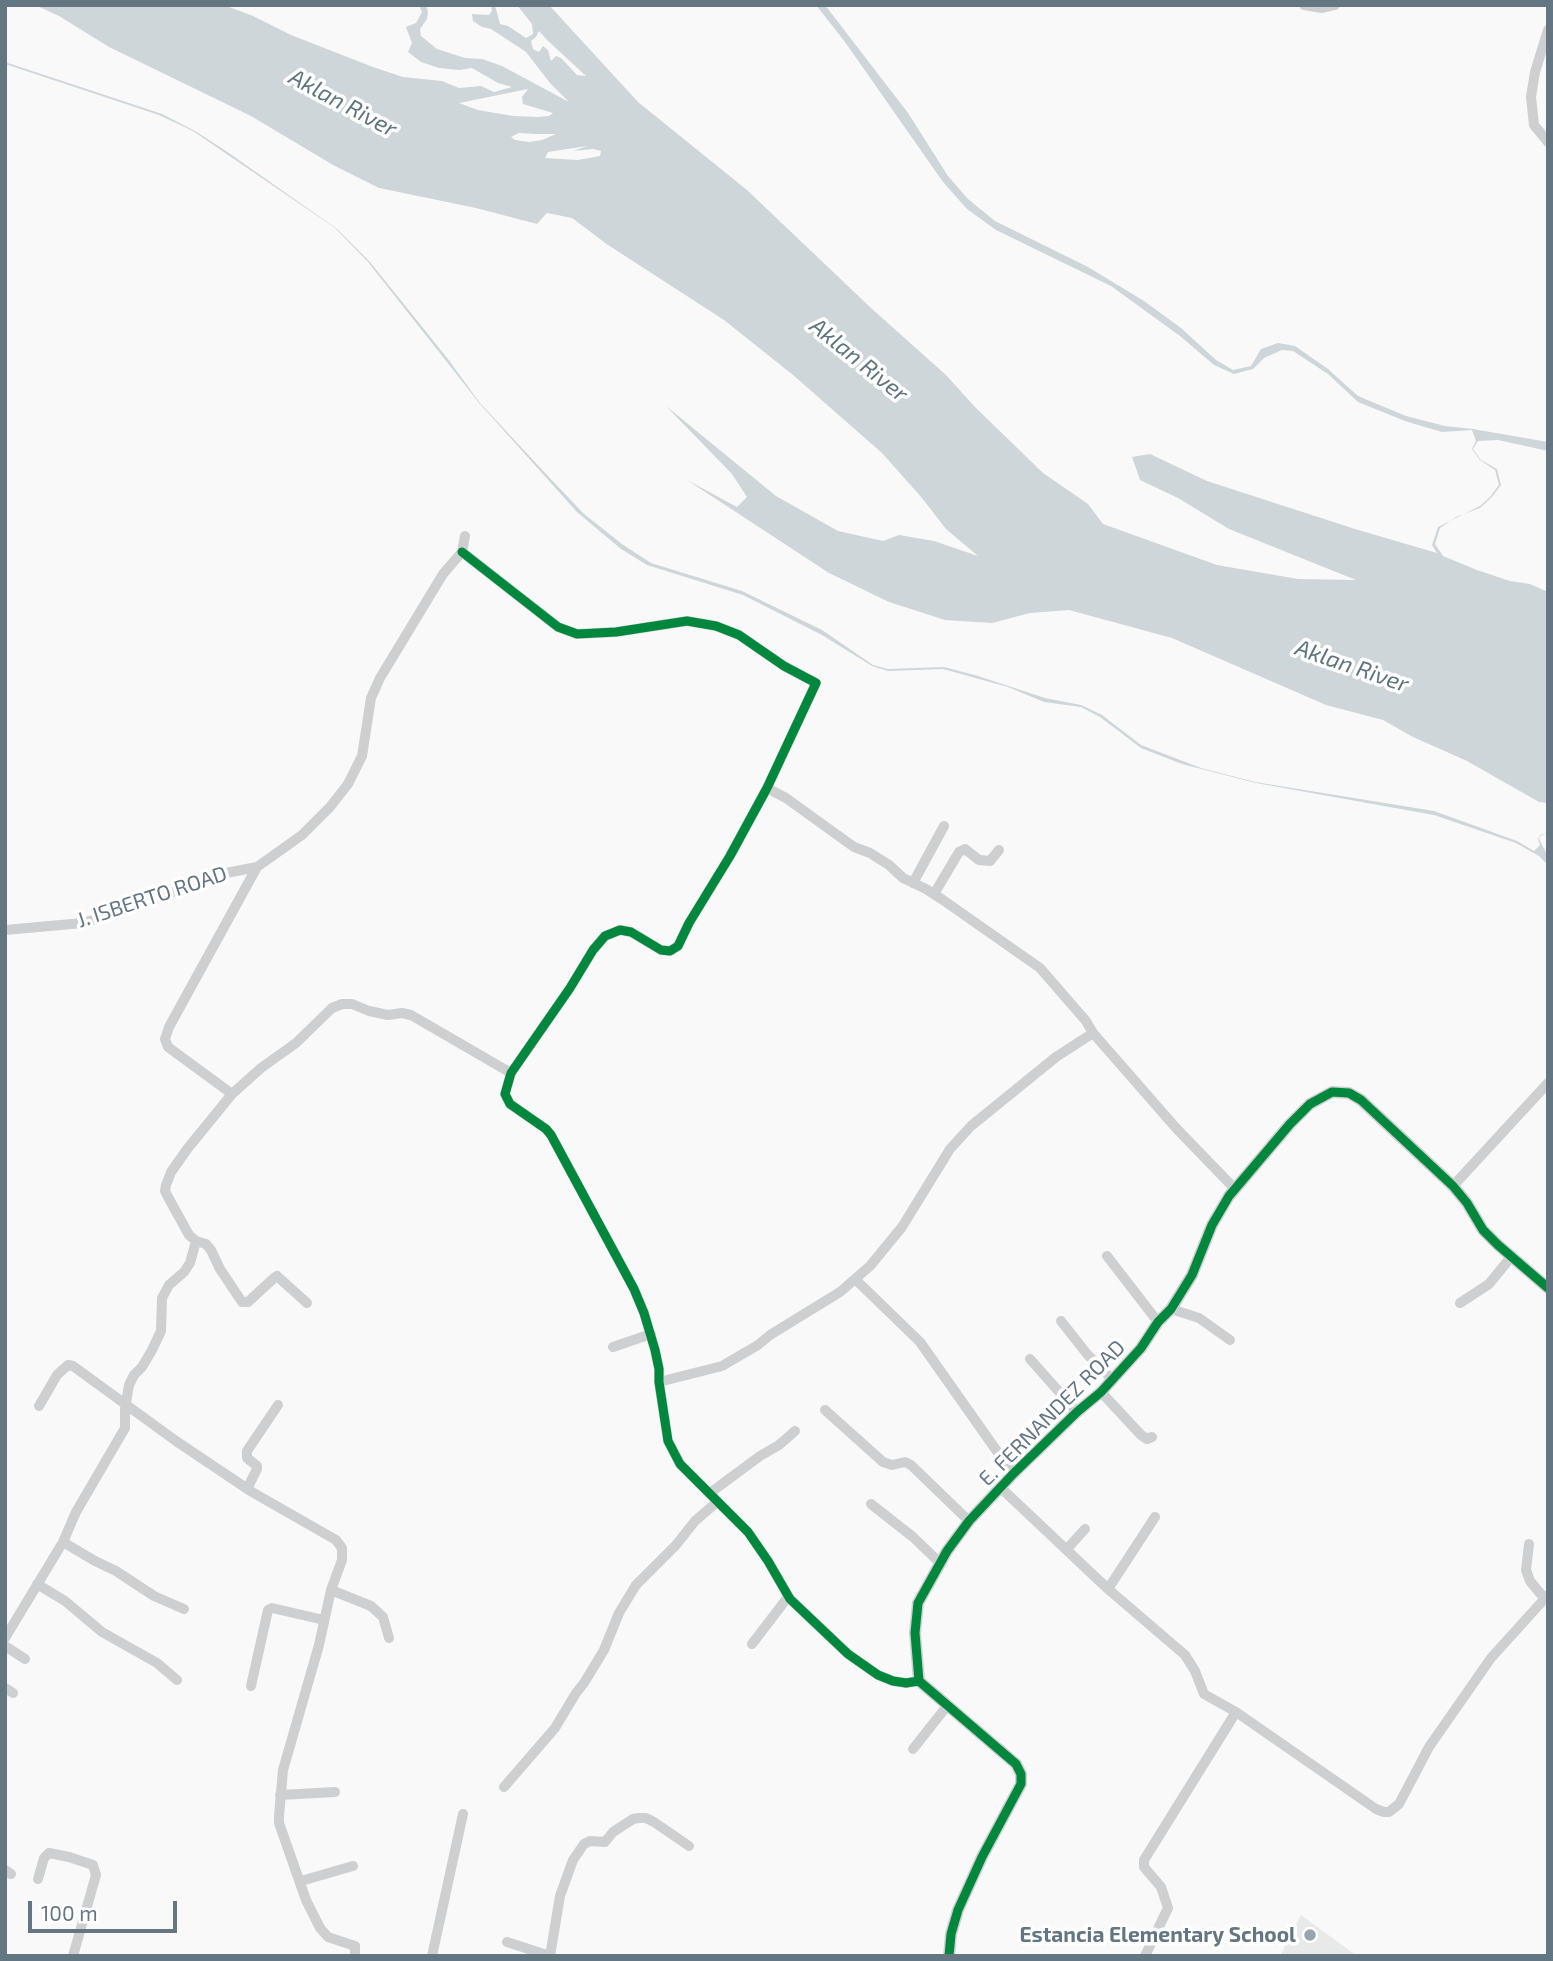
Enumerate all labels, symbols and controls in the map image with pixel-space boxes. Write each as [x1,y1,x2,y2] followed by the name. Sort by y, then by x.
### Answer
[284,63,402,143] water label: Aklan River
[804,312,914,408] water label: Aklan River
[1292,634,1412,698] water label: Aklan River
[74,861,230,933] street label: J. ISBERTO ROAD
[974,1335,1130,1491] street label: E. FERNANDEZ ROAD
[32,1888,180,1932] scale bar
[41,1900,98,1925] text: 100 m
[1019,1922,1296,1948] place label: Estancia Elementary School
[1302,1927,1318,1943] marker: Estancia Elementary School

